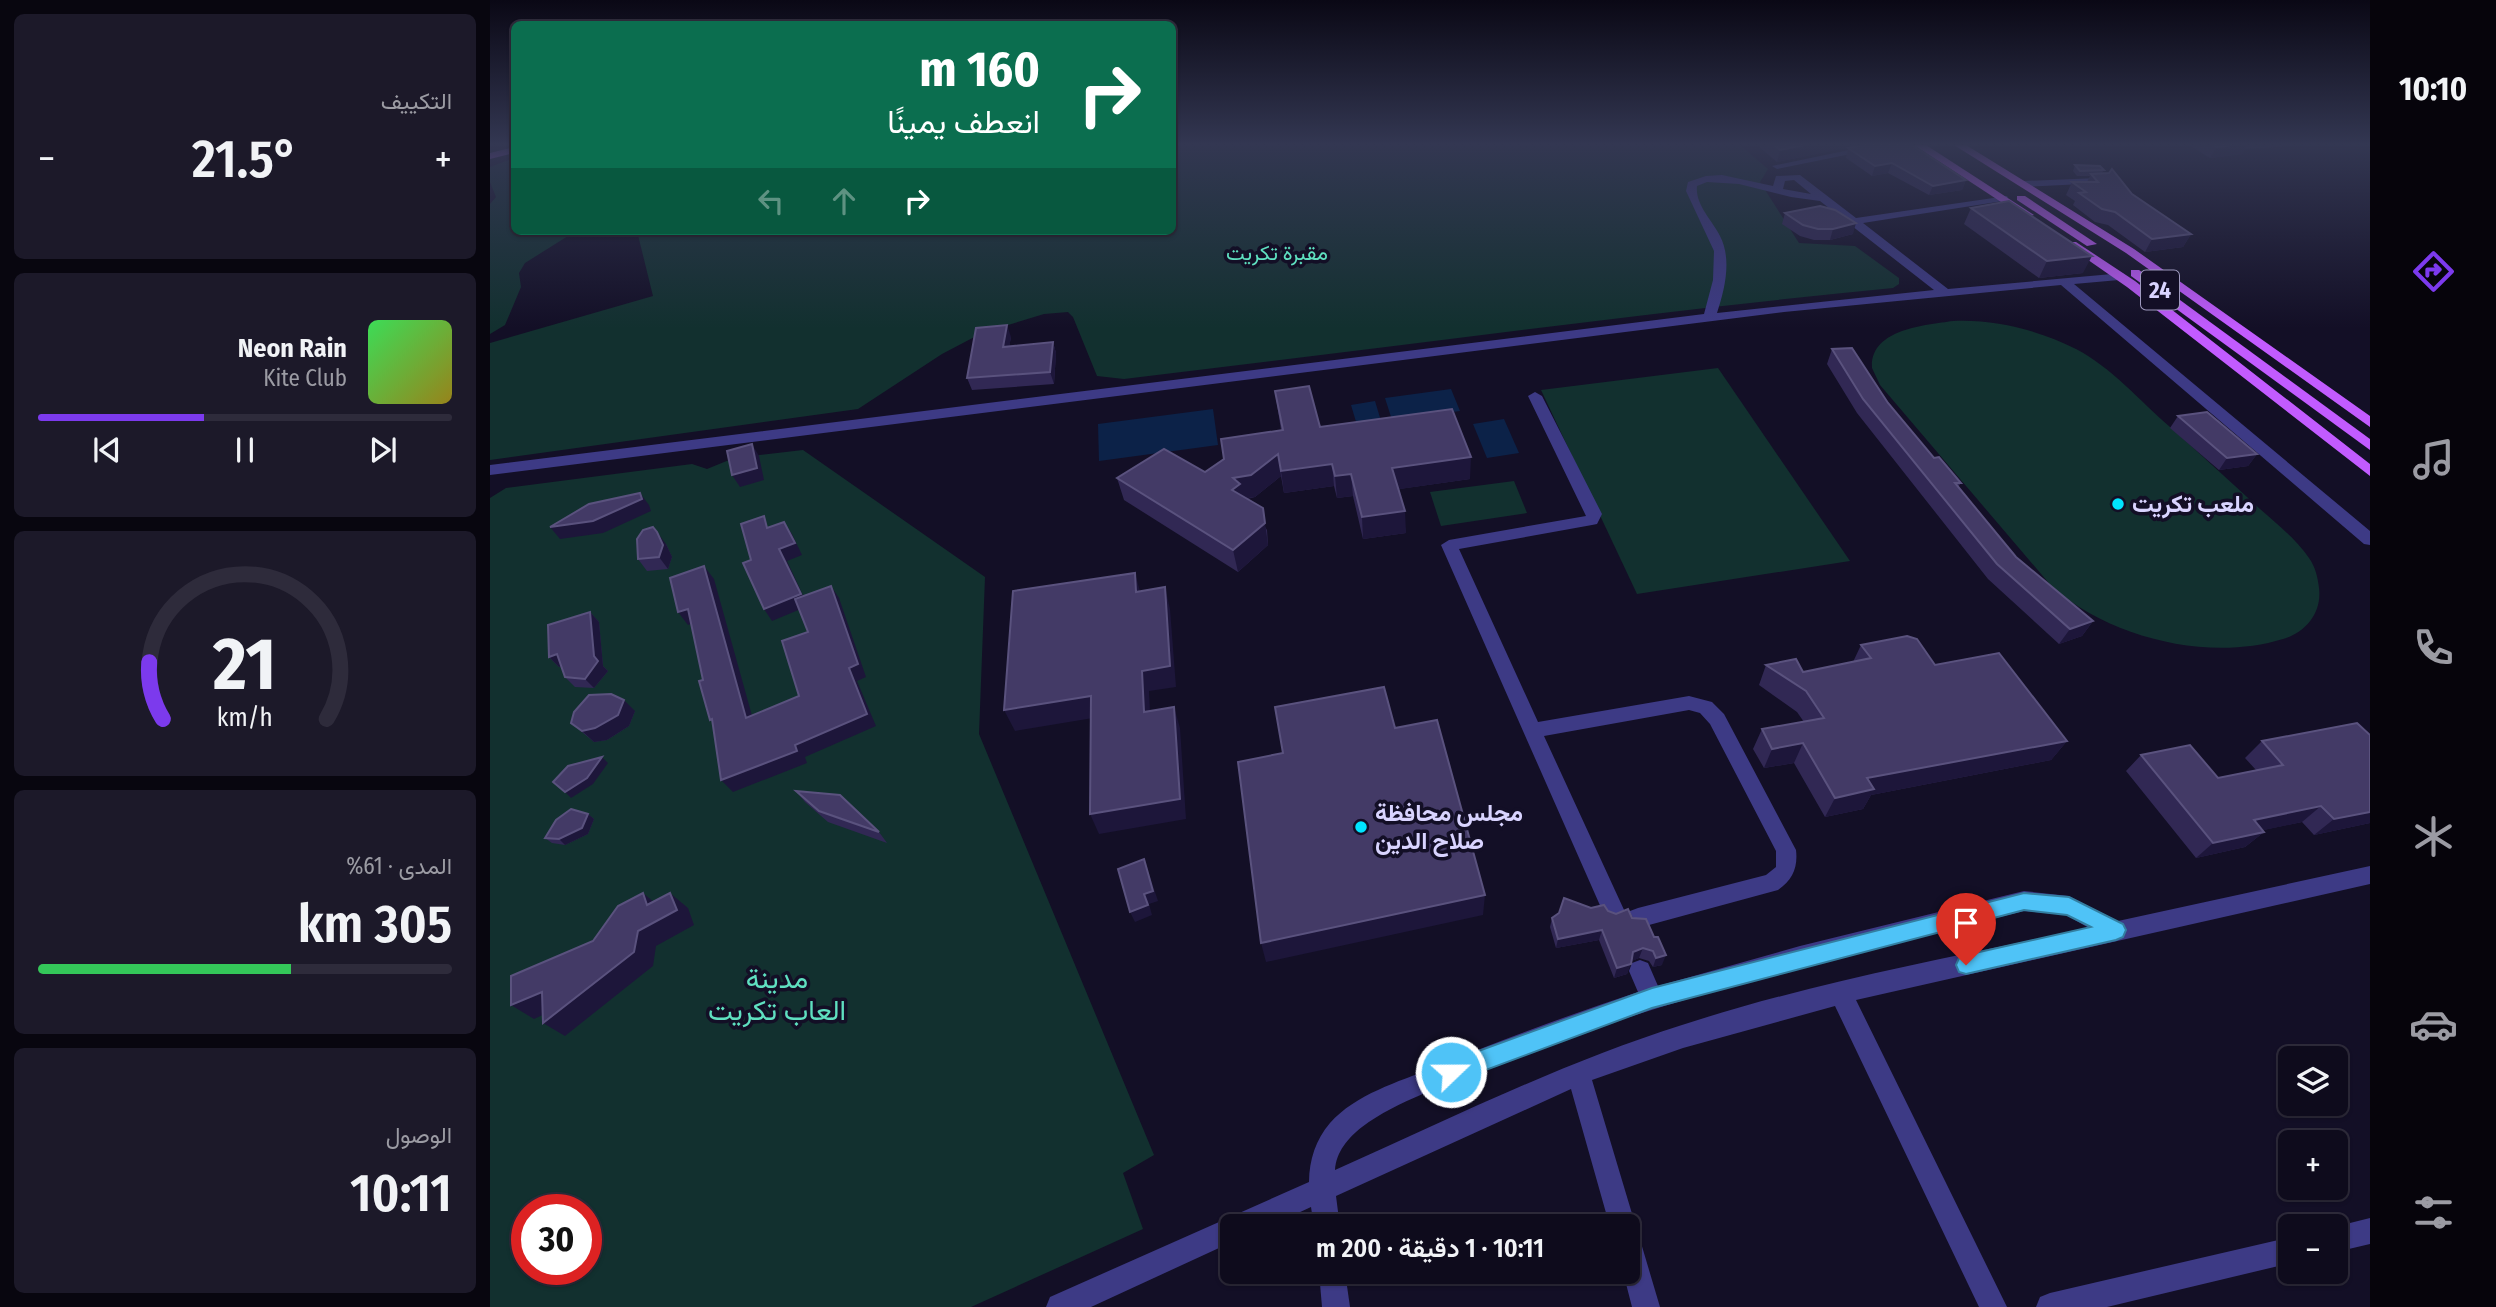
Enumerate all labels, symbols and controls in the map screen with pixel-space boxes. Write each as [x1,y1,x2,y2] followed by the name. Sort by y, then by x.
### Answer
[919,40,1040,99] text: 160 m
[1064,49,1155,140] icon: right
[2399,70,2467,108] text: 10:10
[381,87,452,115] text: التكييف
[887,103,1040,141] text: انعطف يمينًا
[192,128,298,191] text: 21.5°
[38,136,55,182] text: −
[435,136,452,182] text: +
[752,182,790,220] icon: left
[825,182,863,220] icon: ahead
[898,182,936,220] icon: right
[1226,240,1328,266] park label: مقبرة تكريت
[2409,247,2458,296] icon: directions
[2141,270,2179,310] road number: 24
[238,333,347,364] text: Neon Rain
[263,364,347,392] text: Kite Club
[88,431,126,469] icon: previous
[226,431,264,469] icon: pause
[364,431,402,469] icon: next
[2409,435,2458,484] icon: music
[2132,490,2254,519] place label: ملعب تكريت
[2110,496,2126,512] marker: ملعب تكريت
[212,622,277,709] text: 21
[2409,623,2458,672] icon: phone
[217,703,273,733] text: km/h
[1375,799,1523,857] place label: مجلس محافظة صلاح الدين
[2409,812,2458,861] icon: climate
[1353,819,1369,835] marker: مجلس محافظة صلاح الدين
[346,852,452,880] text: المدى · 61%
[298,893,452,956] text: 305 km
[1936,893,1996,965] pin
[1947,904,1985,942] icon: arrive
[708,962,846,1028] park label: مدينة العاب تكريت
[2409,1000,2458,1049] icon: car
[1414,1035,1488,1109] position arrow
[2278,1046,2348,1284] map controls
[2278,1046,2348,1116] button: layers
[386,1121,452,1149] text: الوصول
[2278,1130,2348,1200] button: +
[350,1162,452,1225] text: 10:11
[2409,1188,2458,1237] icon: filters
[511,1194,602,1285] speed limit sign: 30
[2278,1214,2348,1284] button: −
[1316,1233,1544,1264] text: 10:11 · 1 دقيقة · 200 m

